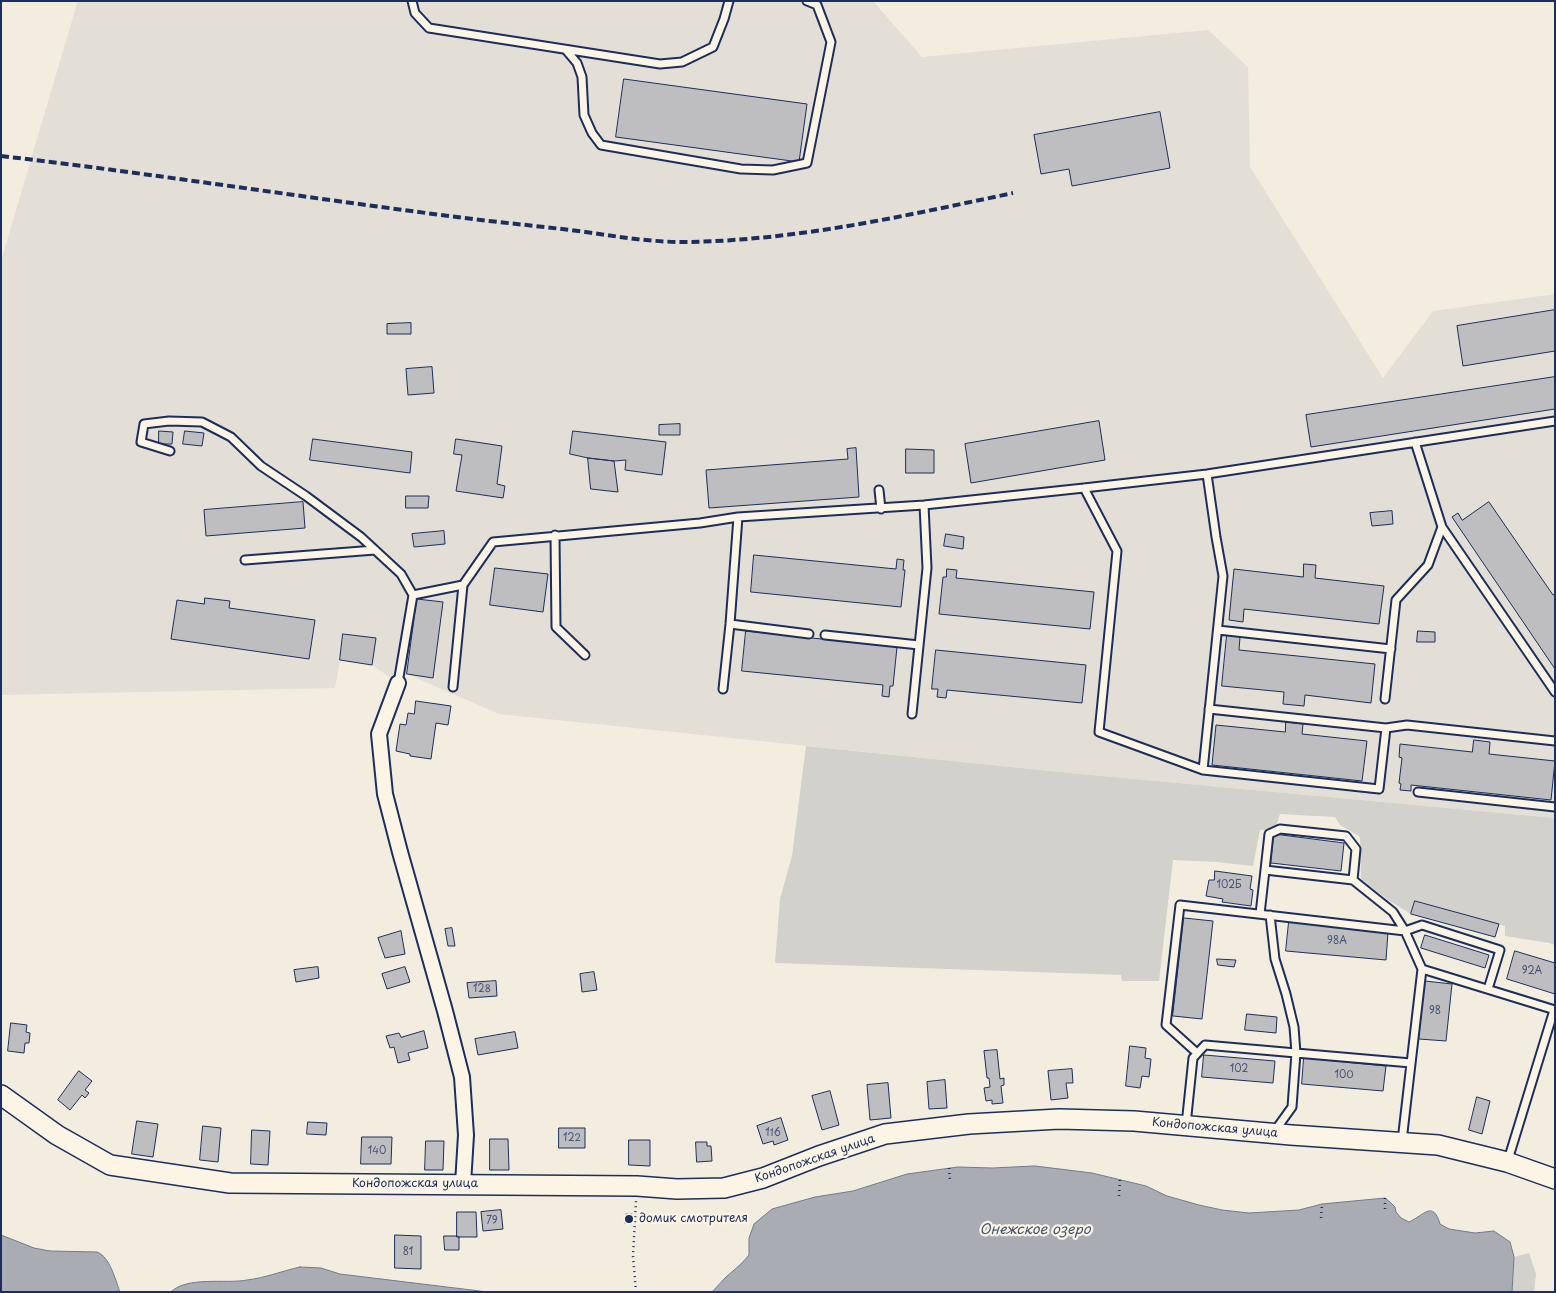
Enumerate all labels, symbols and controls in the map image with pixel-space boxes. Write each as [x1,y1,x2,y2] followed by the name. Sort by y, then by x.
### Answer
[1216,879,1242,891] house number: 102Б
[1327,935,1347,947] house number: 98А
[1522,965,1542,977] house number: 92А
[473,983,491,995] house number: 128
[1429,1005,1441,1017] house number: 98
[1230,1063,1248,1075] house number: 102
[1334,1069,1354,1081] house number: 100
[1152,1115,1278,1141] street label: Кондопожская улица
[765,1127,781,1139] house number: 116
[563,1132,581,1144] house number: 122
[753,1132,877,1186] street label: Кондопожская улица
[368,1145,386,1157] house number: 140
[352,1177,478,1191] street label: Кондопожская улица
[639,1212,748,1226] place label: домик смотрителя
[623,1213,635,1225] marker: домик смотрителя
[486,1215,498,1227] house number: 79
[979,1222,1091,1238] water label: Онежское озеро
[403,1246,413,1258] house number: 81

